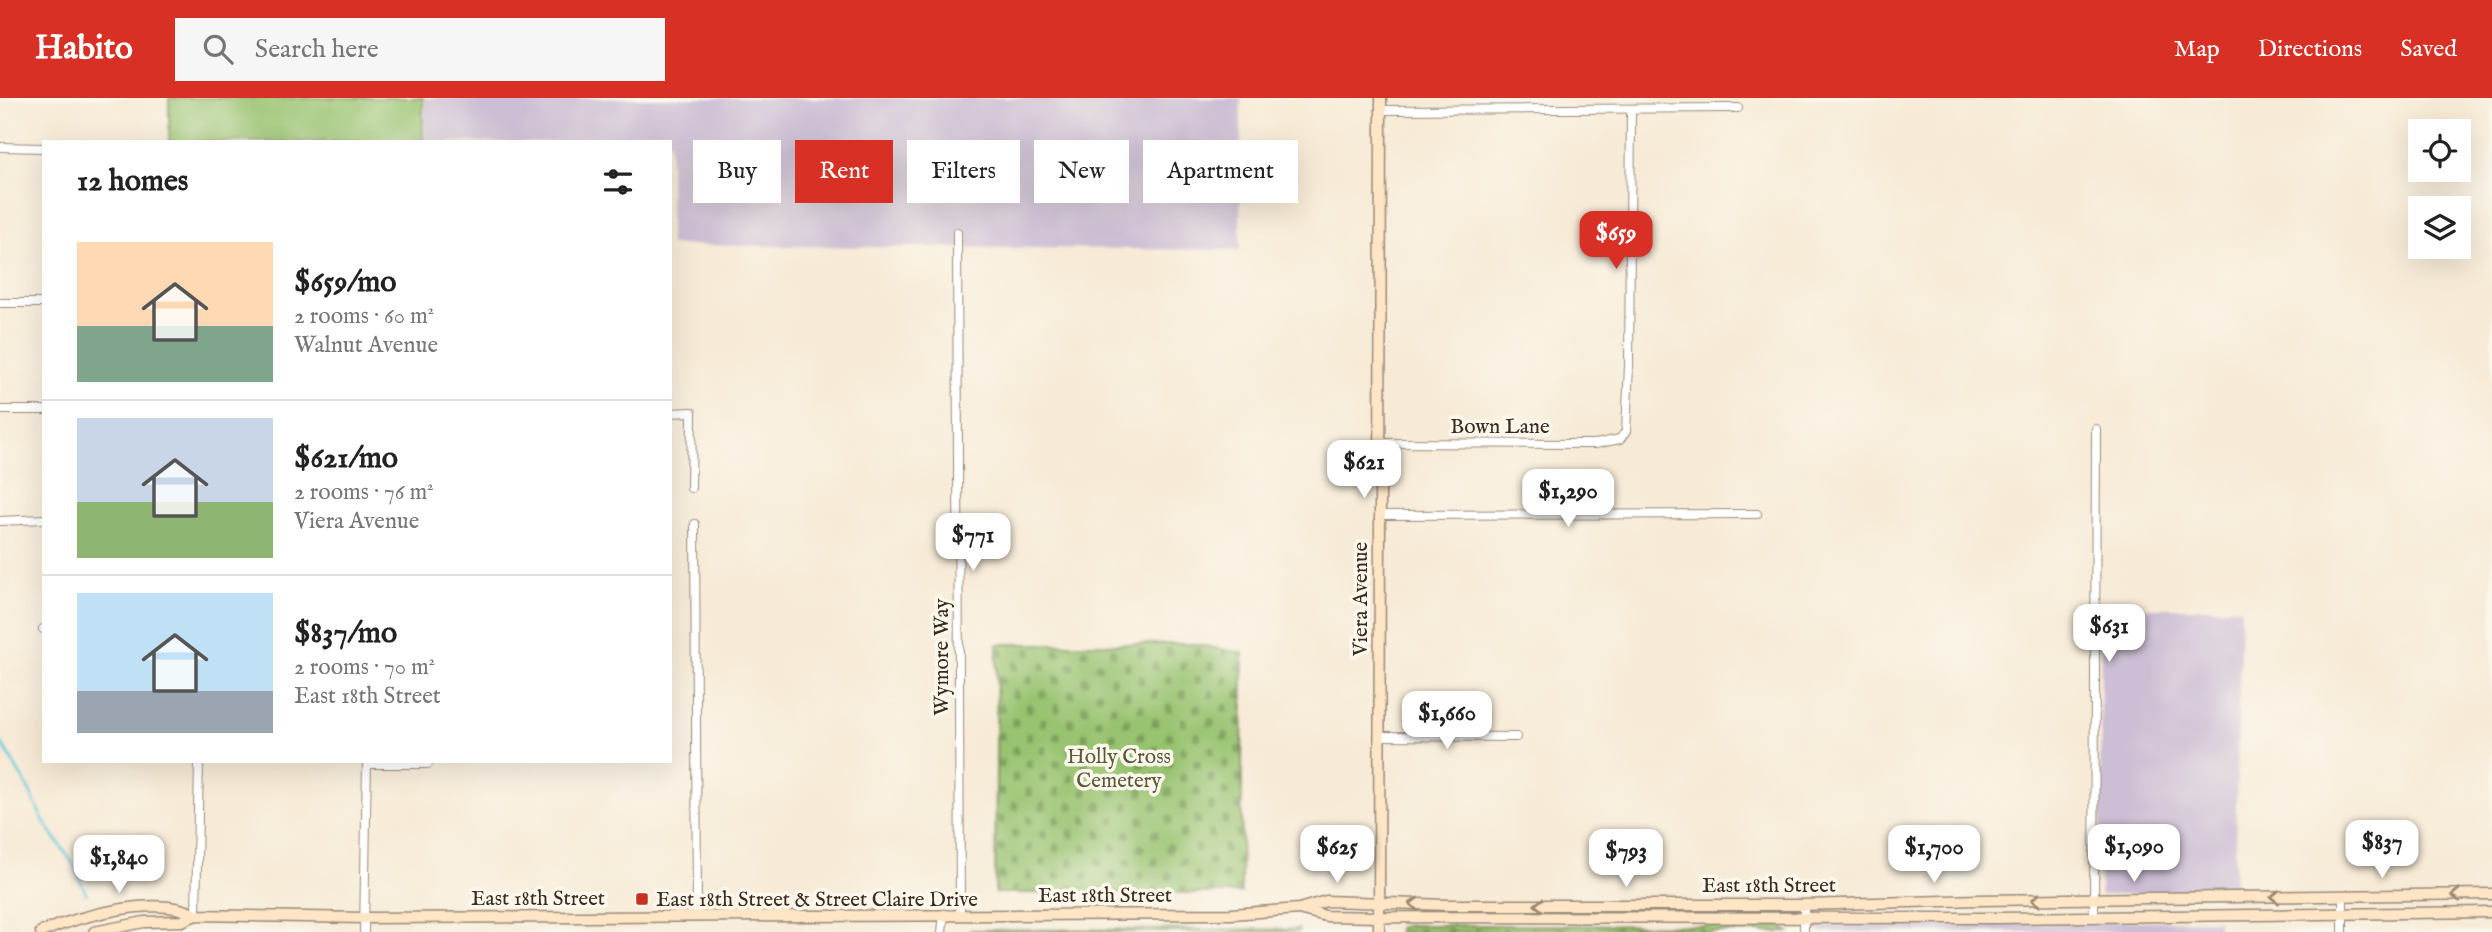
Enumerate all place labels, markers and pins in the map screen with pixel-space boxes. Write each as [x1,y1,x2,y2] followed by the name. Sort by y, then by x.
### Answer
[1575,212,1657,271] pin: $659
[1323,440,1405,500] pin: $621
[1511,470,1625,529] pin: $1,290
[932,514,1014,573] pin: $771
[2068,604,2150,664] pin: $631
[1390,692,1504,751] pin: $1,660
[2341,820,2423,880] pin: $837
[2077,824,2191,884] pin: $1,090
[1296,826,1378,885] pin: $625
[1877,826,1991,885] pin: $1,700
[1585,830,1667,889] pin: $793
[62,836,176,895] pin: $1,840
[656,887,978,914] place label: East 18th Street & Street Claire Drive
[634,891,650,907] marker: East 18th Street & Street Claire Drive

